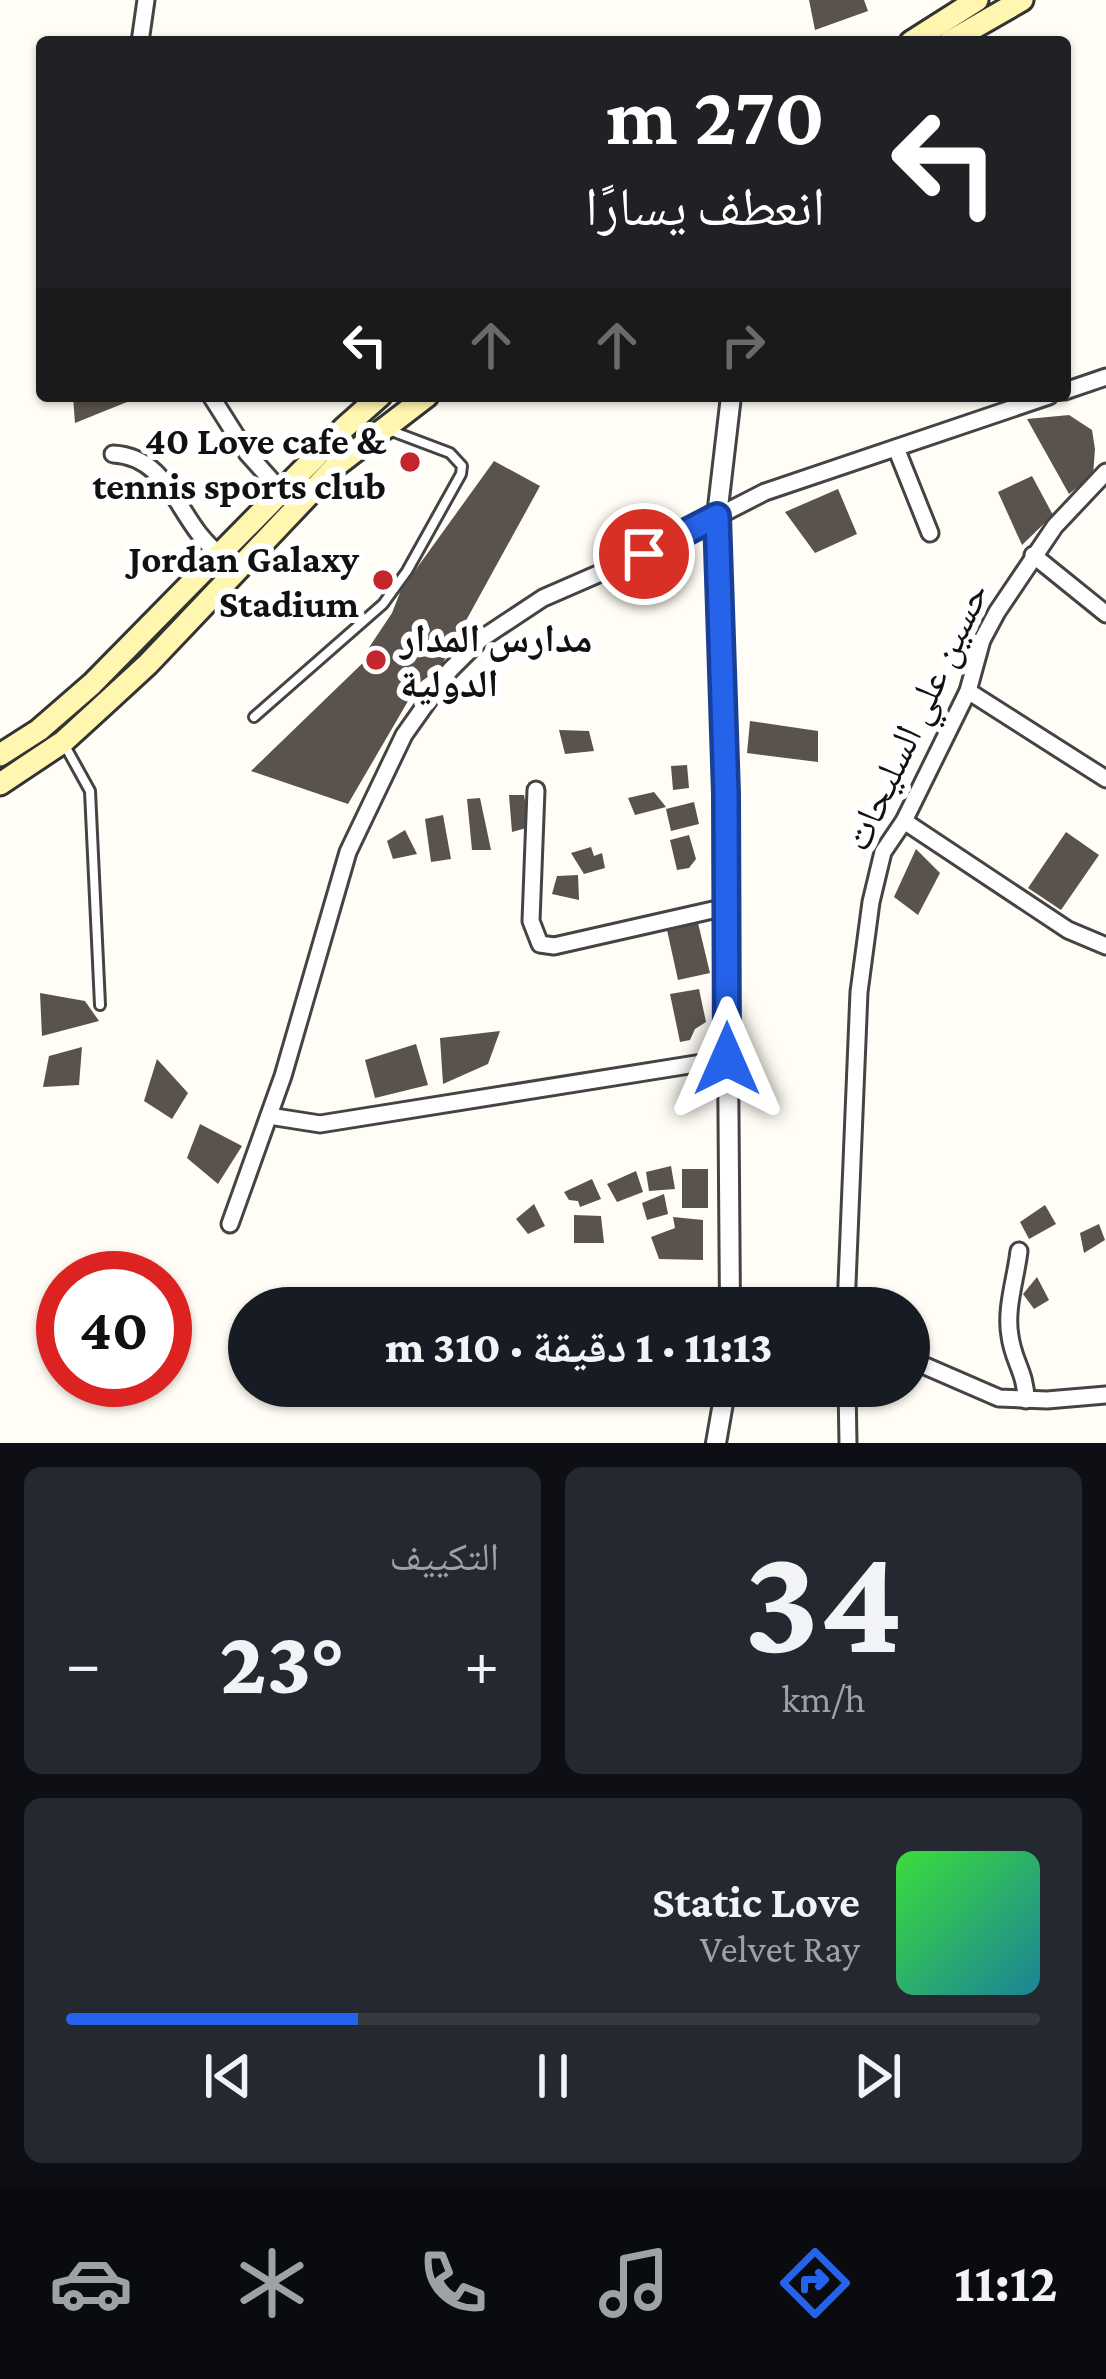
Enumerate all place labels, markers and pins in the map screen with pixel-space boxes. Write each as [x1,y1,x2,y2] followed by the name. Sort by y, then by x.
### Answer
[92,419,387,507] place label: 40 Love cafe & tennis sports club
[397,449,423,475] marker: 40 Love cafe & tennis sports club
[593,503,695,605] pin
[125,537,360,625] place label: Jordan Galaxy Stadium
[370,567,396,593] marker: Jordan Galaxy Stadium
[398,617,592,706] place label: مدارس المدار الدولية
[363,647,389,673] marker: مدارس المدار الدولية

